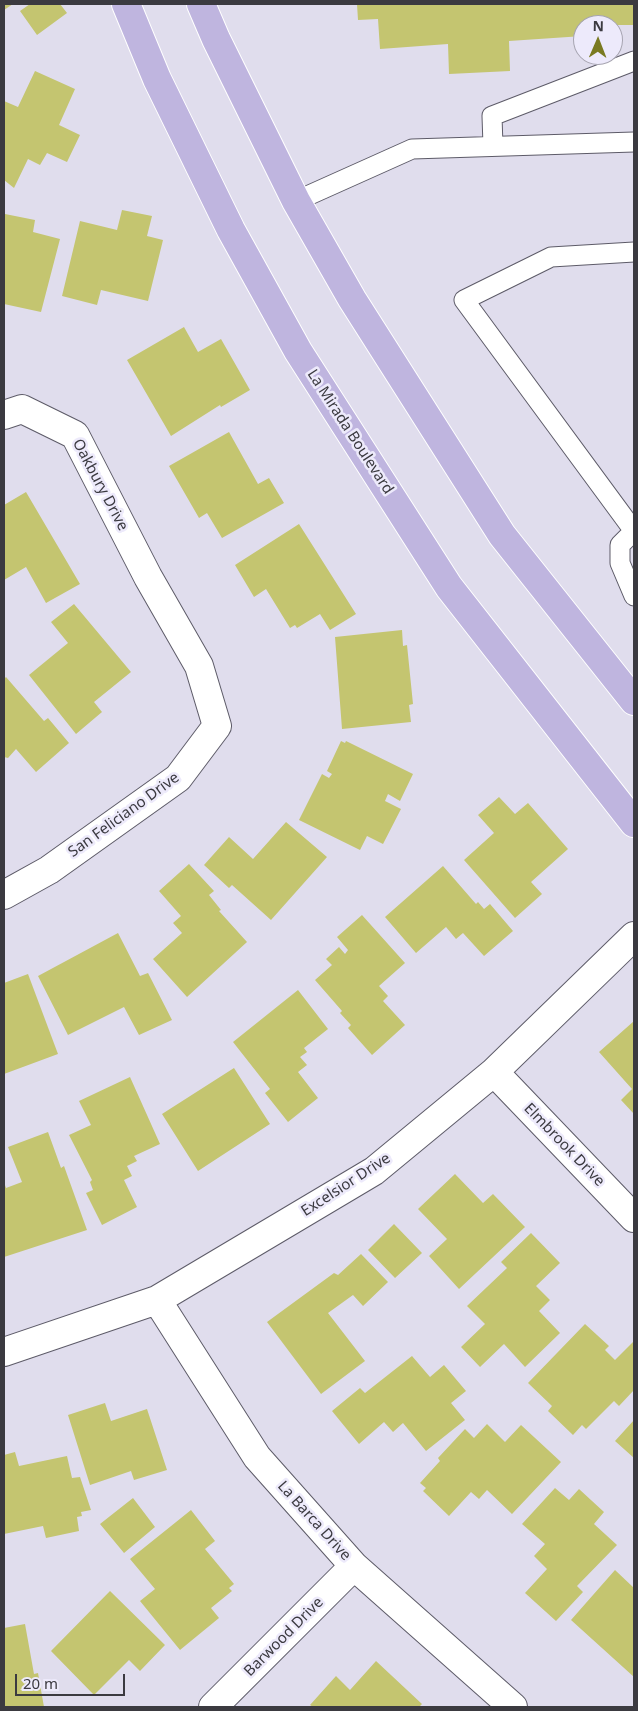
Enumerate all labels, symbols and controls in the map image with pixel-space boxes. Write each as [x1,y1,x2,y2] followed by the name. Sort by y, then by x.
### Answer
[573,15,623,65] north arrow
[592,16,604,35] text: N
[303,366,397,498] street label: La Mirada Boulevard
[68,436,132,534] street label: Oakbury Drive
[65,769,183,861] street label: San Feliciano Drive
[520,1100,608,1190] street label: Elmbrook Drive
[298,1149,394,1221] street label: Excelsior Drive
[274,1478,354,1564] street label: La Barca Drive
[241,1594,327,1680] street label: Barwood Drive
[18,1664,128,1696] scale bar
[23,1673,58,1693] text: 20 m

